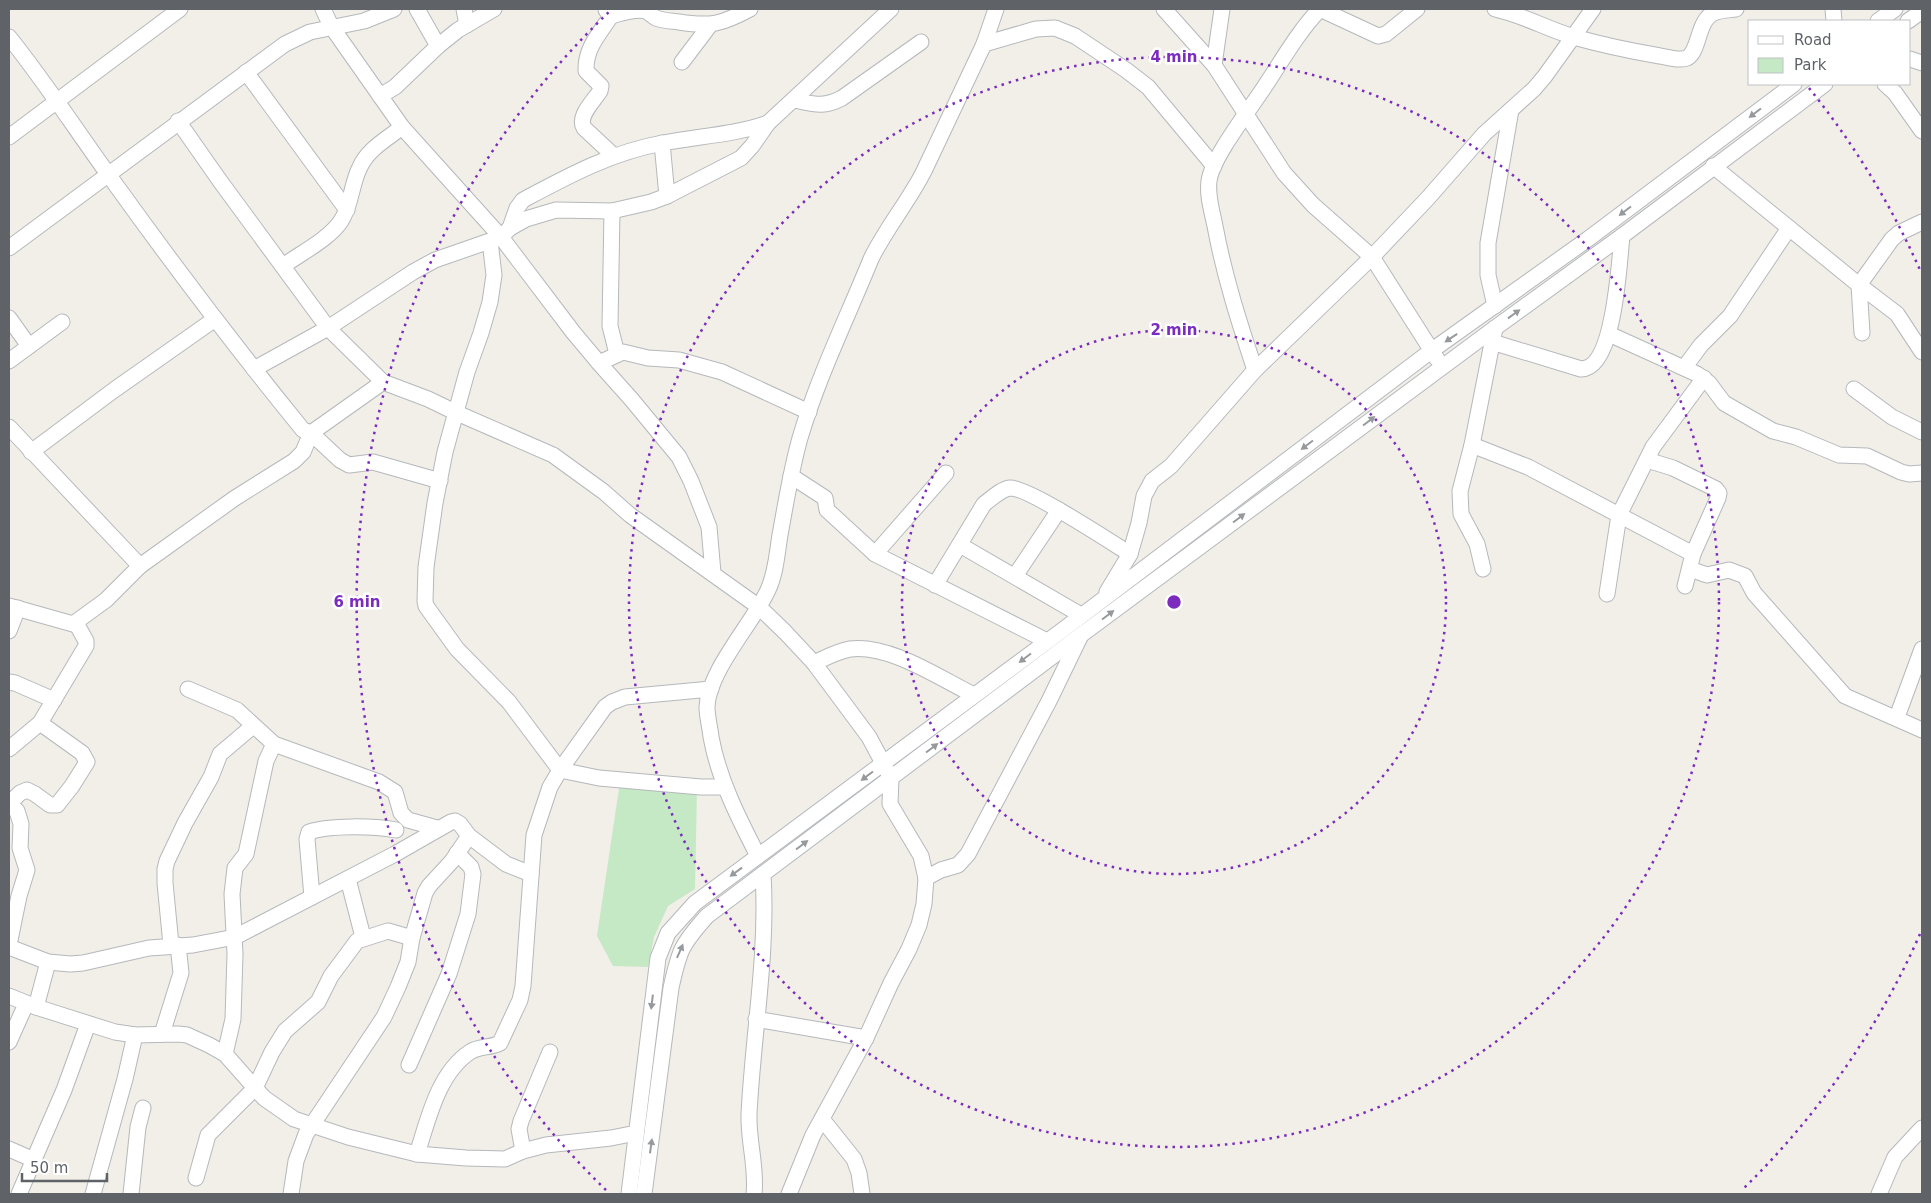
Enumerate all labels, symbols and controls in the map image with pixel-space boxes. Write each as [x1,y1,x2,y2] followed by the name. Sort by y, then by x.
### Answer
[1748,20,1911,85] legend
[1794,31,1832,49] text: Road
[1150,48,1198,66] text: 4 min
[1794,56,1827,74] text: Park
[1748,108,1761,118] one-way arrow
[1618,206,1632,216] one-way arrow
[1507,309,1521,319] one-way arrow
[1150,321,1198,339] text: 2 min
[1444,333,1458,343] one-way arrow
[1362,416,1376,426] one-way arrow
[1300,440,1314,450] one-way arrow
[1232,513,1246,523] one-way arrow
[333,593,381,611] text: 6 min
[1165,593,1183,611] centre of rings
[1101,609,1114,620] one-way arrow
[1019,652,1032,663] one-way arrow
[925,742,938,753] one-way arrow
[860,770,873,780] one-way arrow
[795,840,808,851] one-way arrow
[730,867,743,878] one-way arrow
[677,944,685,958] one-way arrow
[648,994,656,1010] one-way arrow
[647,1138,655,1154] one-way arrow
[22,1150,108,1182] scale bar
[30,1159,68,1177] text: 50 m

